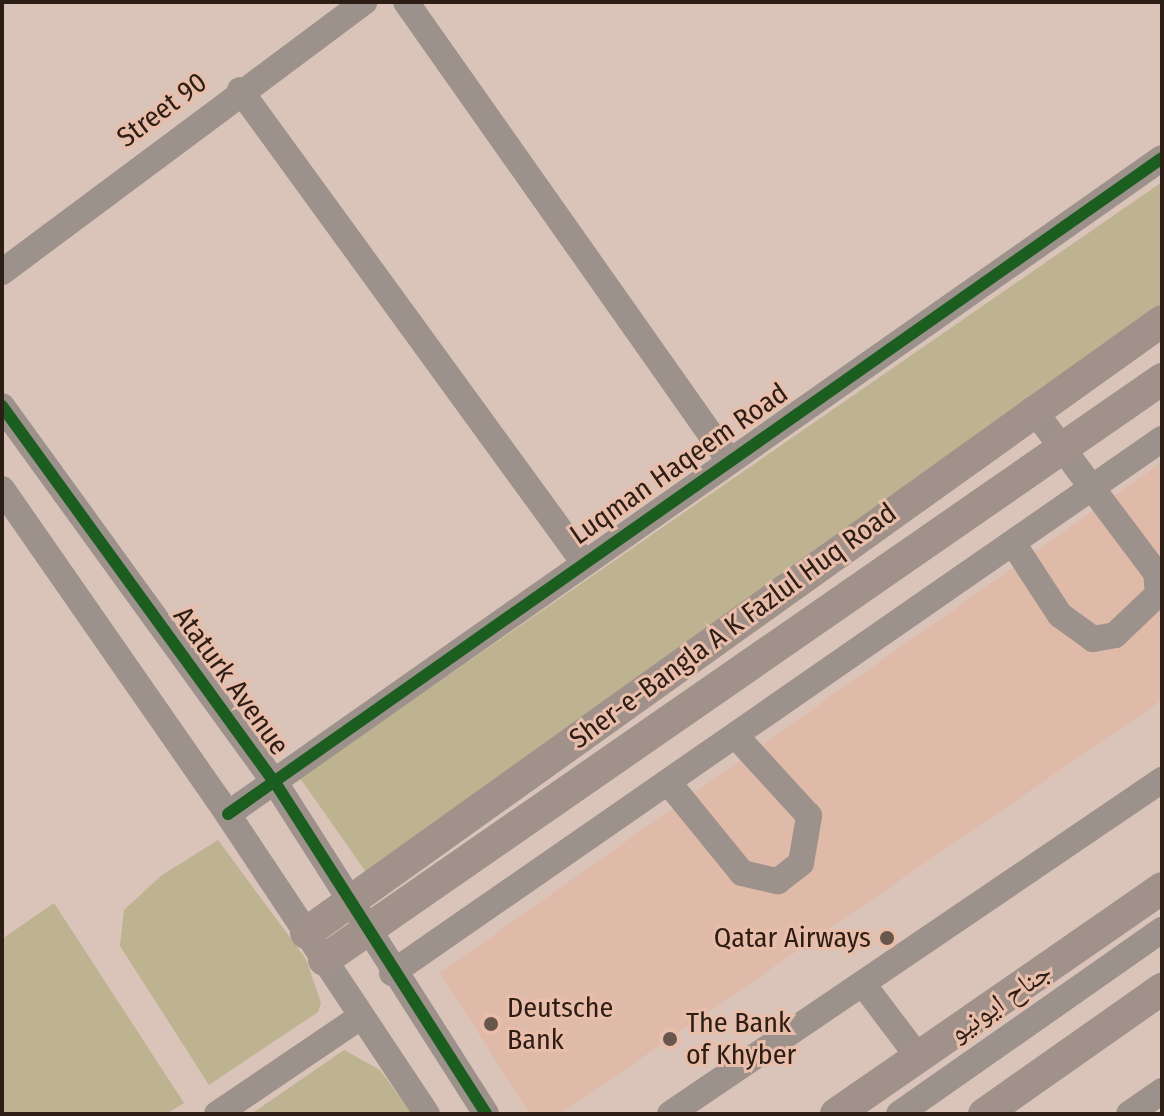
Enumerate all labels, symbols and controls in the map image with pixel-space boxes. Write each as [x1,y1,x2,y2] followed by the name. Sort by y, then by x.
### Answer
[111,65,213,155] street label: Street 90
[564,376,794,552] street label: Luqman Haqeem Road
[563,496,903,756] street label: Sher-e-Bangla A K Fazlul Huq Road
[166,600,296,762] street label: Ataturk Avenue
[714,921,871,955] place label: Qatar Airways
[878,929,896,947] marker: Qatar Airways
[942,954,1058,1050] street label: جناح ایونیو
[507,991,613,1057] place label: Deutsche Bank
[686,1006,796,1072] place label: The Bank of Khyber
[482,1015,500,1033] marker: Deutsche Bank
[661,1030,679,1048] marker: The Bank of Khyber

